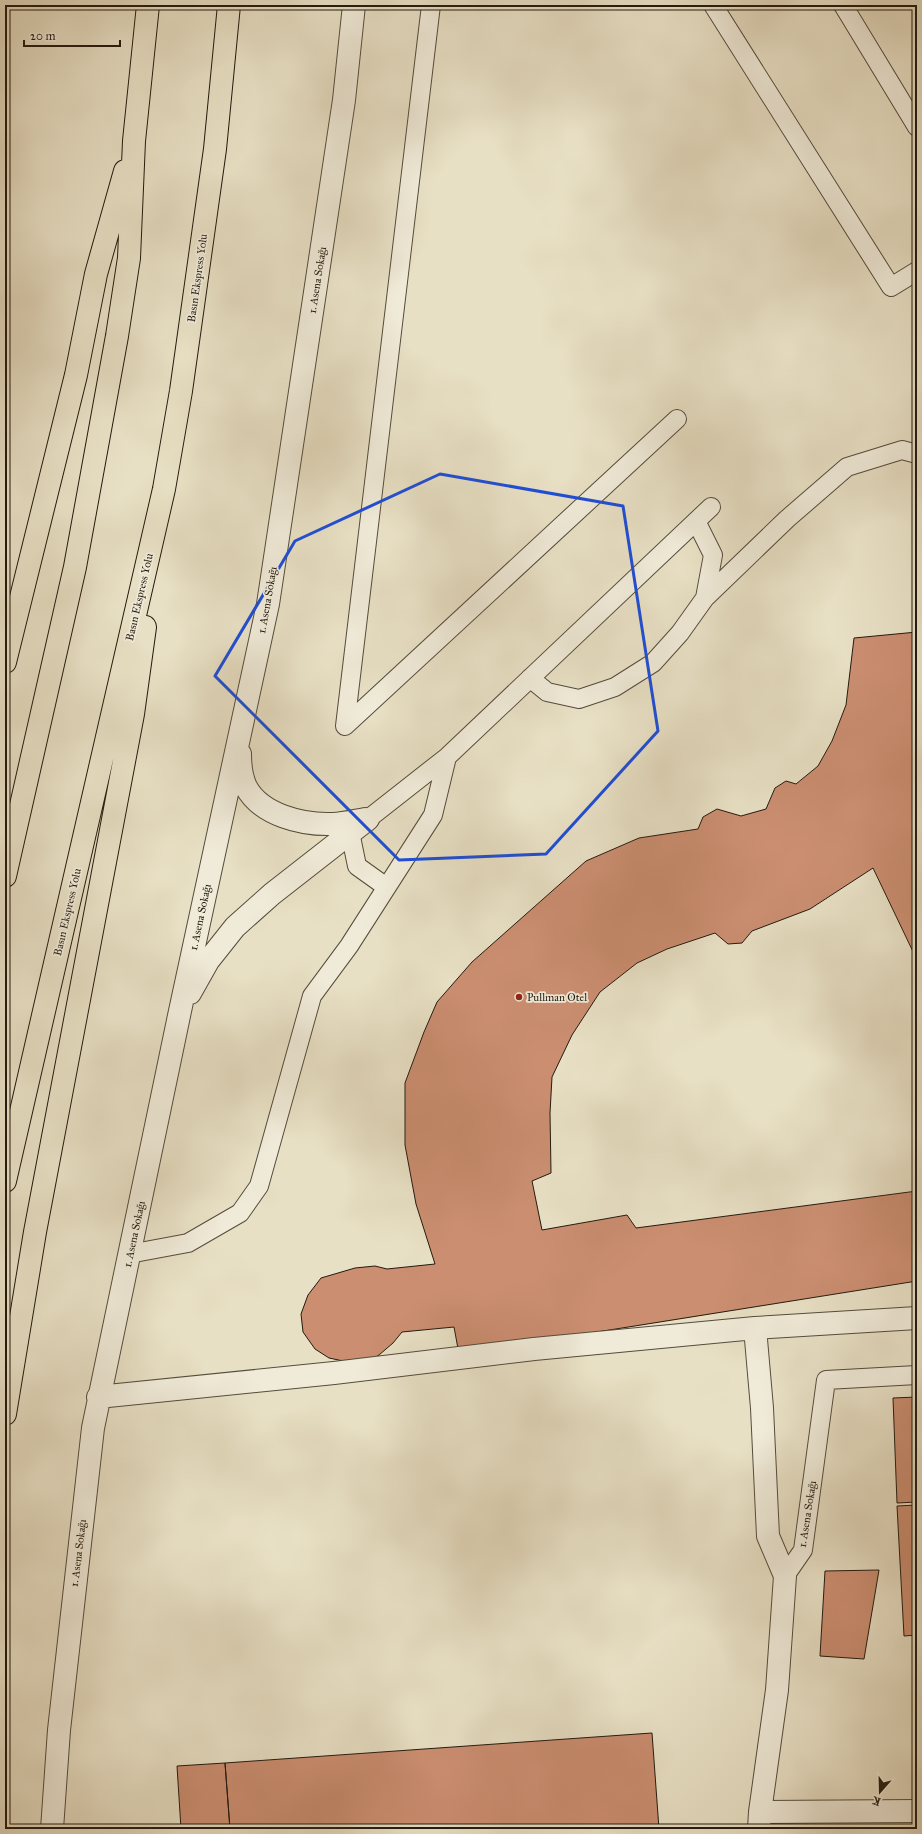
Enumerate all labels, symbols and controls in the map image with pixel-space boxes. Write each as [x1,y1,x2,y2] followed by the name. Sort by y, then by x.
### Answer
[24,22,120,48] scale bar
[30,29,56,43] text: 20 m
[185,233,210,323] street label: Basın Ekspress Yolu
[306,246,329,315] street label: 1. Asena Sokağı
[123,552,156,642] street label: Basın Ekspress Yolu
[255,566,280,635] street label: 1. Asena Sokağı
[51,867,84,957] street label: Basın Ekspress Yolu
[187,883,214,952] street label: 1. Asena Sokağı
[527,991,587,1004] place label: Pullman Otel
[514,992,524,1002] marker: Pullman Otel
[121,1200,148,1269] street label: 1. Asena Sokağı
[796,1480,819,1549] street label: 1. Asena Sokağı
[68,1519,89,1587] street label: 1. Asena Sokağı
[860,1772,900,1812] north arrow
[870,1793,883,1808] text: K

